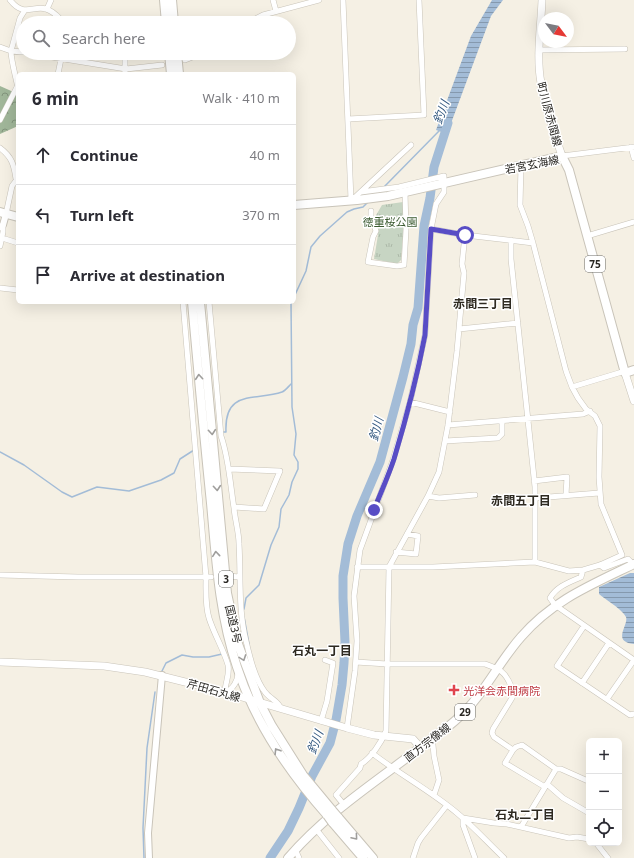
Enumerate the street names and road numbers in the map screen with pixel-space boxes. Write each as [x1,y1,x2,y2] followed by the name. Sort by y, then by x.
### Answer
[534,80,566,148] street label: 町川原赤間線
[504,151,560,177] street label: 若宮玄海線
[585,256,605,272] road number: 75
[219,571,233,587] road number: 3
[222,603,246,645] street label: 国道3号
[185,675,243,705] street label: 芹田石丸線
[455,704,475,720] road number: 29
[401,719,453,765] street label: 直方宗像線

